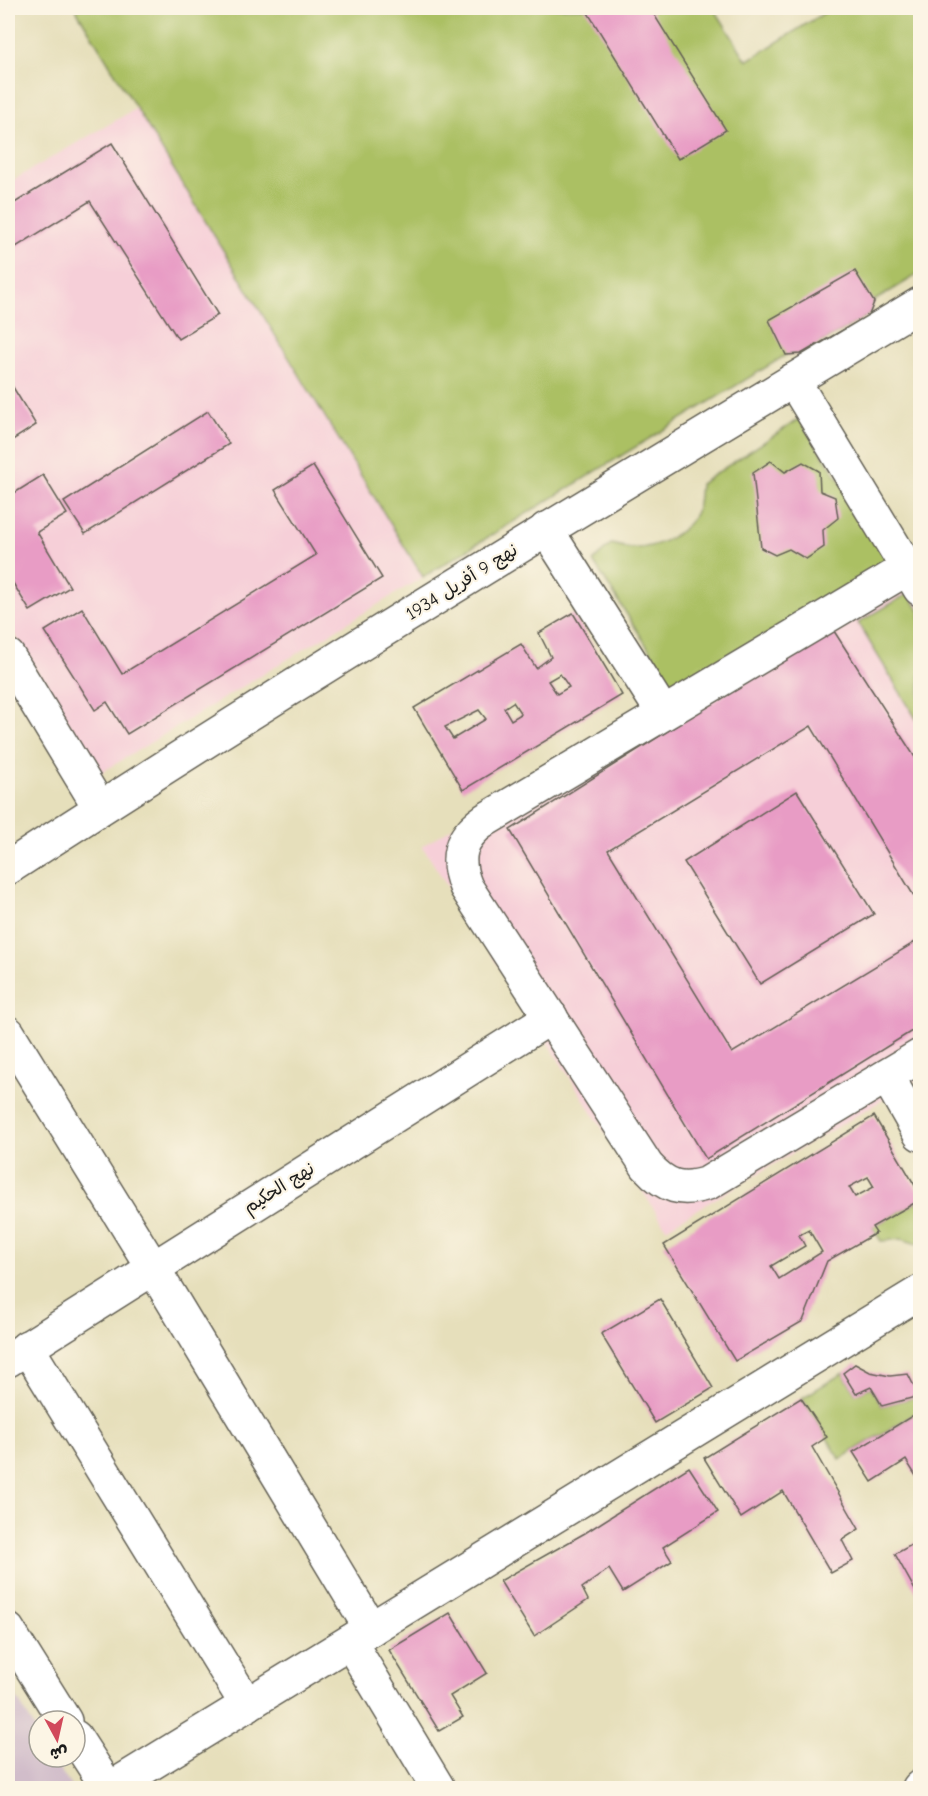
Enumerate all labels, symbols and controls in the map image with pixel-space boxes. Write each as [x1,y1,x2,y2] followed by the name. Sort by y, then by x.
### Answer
[402,539,522,626] street label: نهج 9 أفريل 1934
[240,1158,320,1221] street label: نهج الحكيم
[27,1709,87,1769] north arrow
[49,1743,69,1763] text: ش

